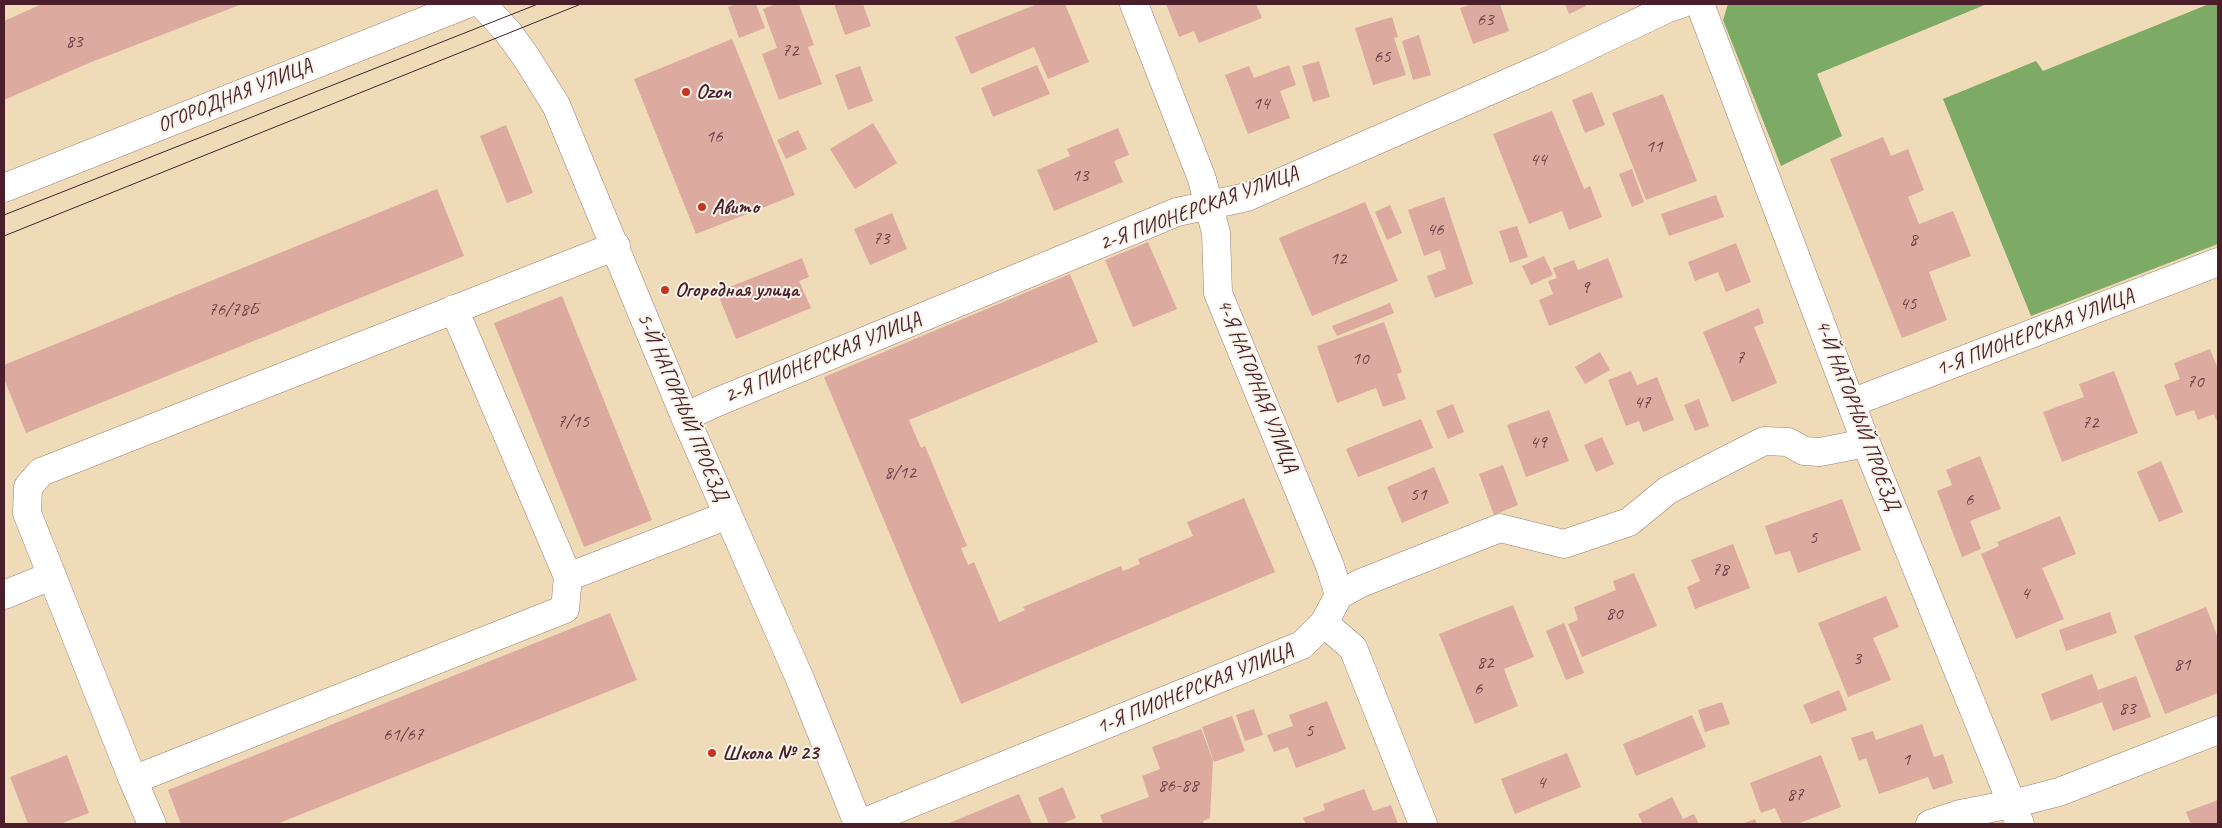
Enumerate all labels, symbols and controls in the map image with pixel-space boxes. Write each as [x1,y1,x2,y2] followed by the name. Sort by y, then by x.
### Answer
[1476,9,1494,31] house number: 63
[65,31,83,53] house number: 83
[781,40,799,62] house number: 72
[1373,46,1391,68] house number: 65
[154,54,316,138] street label: ОГОРОДНАЯ УЛИЦА
[696,79,731,105] place label: Ozon
[680,86,692,98] marker: Ozon
[1252,93,1270,115] house number: 14
[705,126,723,148] house number: 16
[1645,136,1663,158] house number: 11
[1529,149,1547,171] house number: 44
[1096,161,1302,257] street label: 2-Я ПИОНЕРСКАЯ УЛИЦА
[1071,165,1089,187] house number: 13
[712,194,759,220] place label: Авито
[696,201,708,213] marker: Авито
[1426,219,1444,241] house number: 46
[872,228,890,250] house number: 73
[1909,229,1917,251] house number: 8
[1329,248,1347,270] house number: 12
[675,277,799,303] place label: Огородная улица
[1581,277,1589,299] house number: 9
[659,284,671,296] marker: Огородная улица
[1932,284,2138,382] street label: 1-Я ПИОНЕРСКАЯ УЛИЦА
[1899,293,1917,315] house number: 45
[1211,295,1303,477] street label: 4-Я НАГОРНАЯ УЛИЦА
[208,299,258,321] house number: 76/78Б
[721,307,925,409] street label: 2-Я ПИОНЕРСКАЯ УЛИЦА
[631,309,733,505] street label: 5-Й НАГОРНЫЙ ПРОЕЗД
[1809,316,1905,514] street label: 4-Й НАГОРНЫЙ ПРОЕЗД
[1736,347,1744,369] house number: 7
[1351,348,1369,370] house number: 10
[2186,371,2204,393] house number: 70
[1633,392,1651,414] house number: 47
[557,411,589,433] house number: 7/15
[2081,412,2099,434] house number: 72
[1529,432,1547,454] house number: 49
[884,462,916,484] house number: 8/12
[1409,484,1427,506] house number: 51
[1965,489,1973,511] house number: 6
[1809,527,1817,549] house number: 5
[1711,559,1729,581] house number: 78
[2021,583,2029,605] house number: 4
[1605,603,1623,625] house number: 80
[1093,638,1297,740] street label: 1-Я ПИОНЕРСКАЯ УЛИЦА
[1853,648,1861,670] house number: 3
[1476,652,1494,674] house number: 82
[2173,654,2191,676] house number: 81
[1474,678,1482,700] house number: 6
[2118,698,2136,720] house number: 83
[1305,720,1313,742] house number: 5
[383,724,423,746] house number: 61/67
[722,740,818,766] place label: Школа № 23
[706,747,718,759] marker: Школа № 23
[1902,749,1910,771] house number: 1
[1537,772,1545,794] house number: 4
[1158,775,1198,797] house number: 86-88
[1786,784,1804,806] house number: 87

